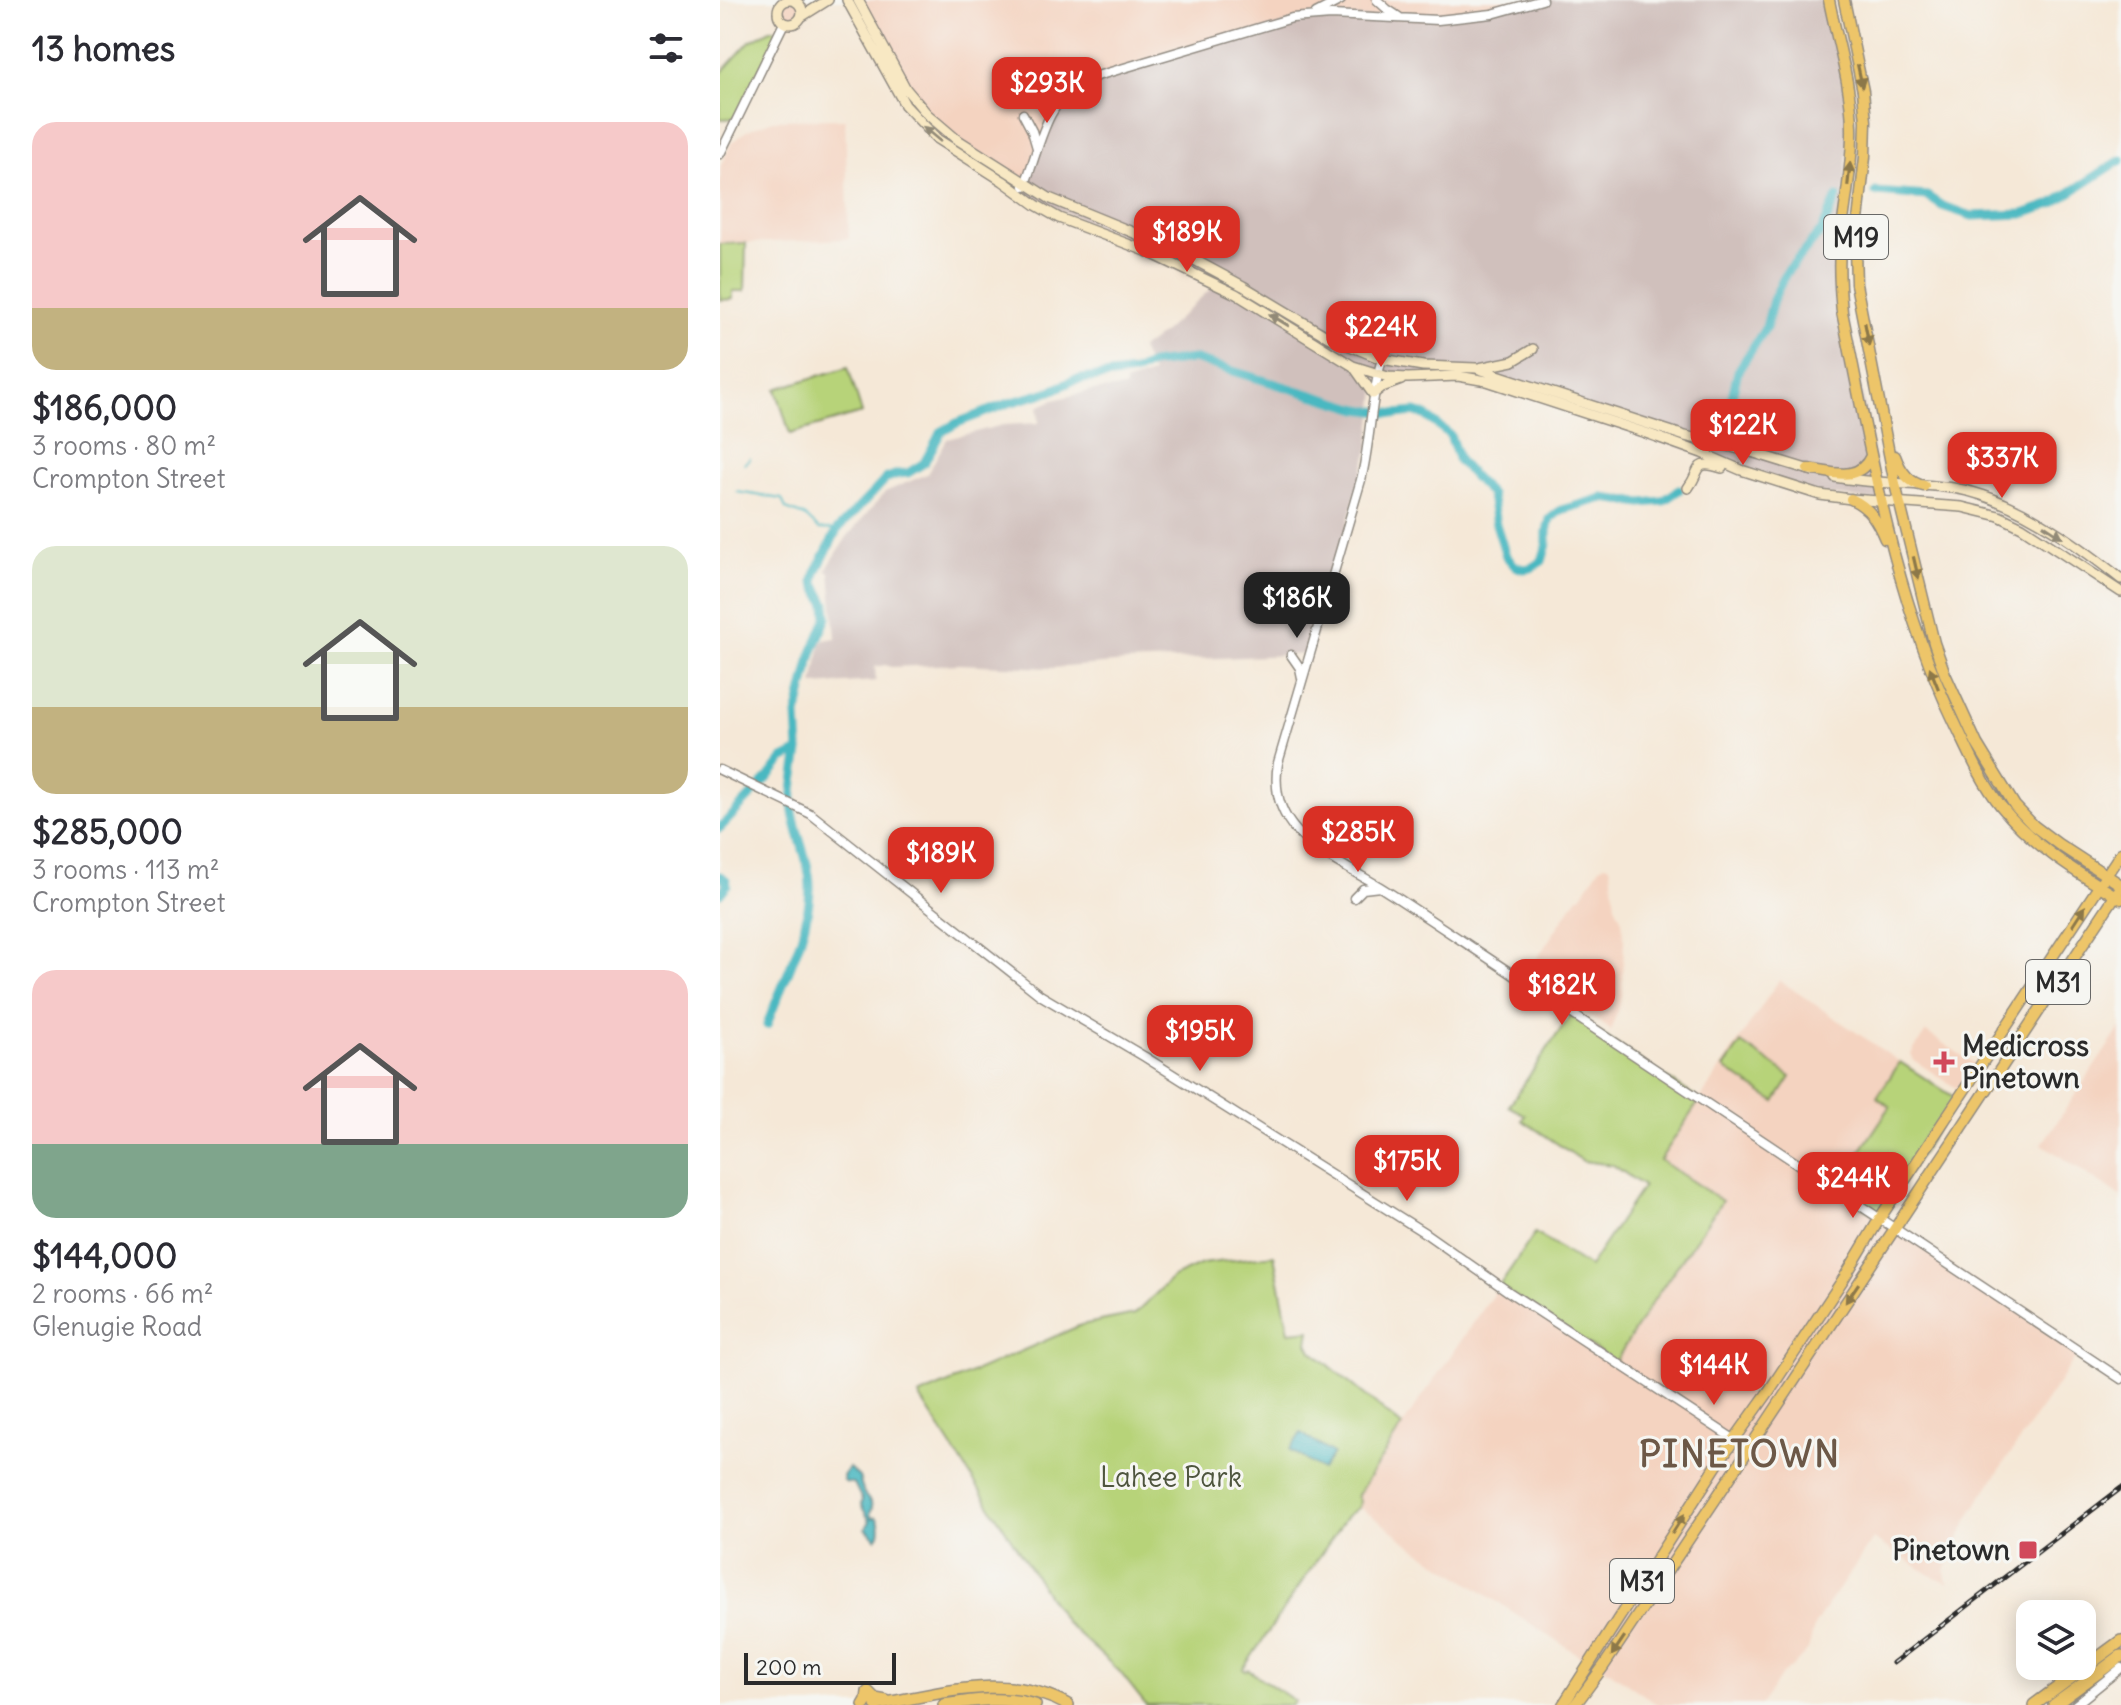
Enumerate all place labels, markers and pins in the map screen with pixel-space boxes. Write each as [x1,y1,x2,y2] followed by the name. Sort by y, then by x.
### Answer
[991,57,1103,125] pin: $293K
[1131,206,1243,274] pin: $189K
[1325,301,1437,369] pin: $224K
[1687,399,1799,467] pin: $122K
[1946,432,2058,500] pin: $337K
[1241,572,1353,640] pin: $186K
[1302,806,1414,874] pin: $285K
[885,827,997,895] pin: $189K
[1506,959,1618,1027] pin: $182K
[1144,1005,1256,1073] pin: $195K
[1962,1028,2089,1096] place label: Medicross Pinetown
[1933,1051,1955,1073] marker: Medicross Pinetown
[1351,1135,1463,1203] pin: $175K
[1797,1152,1909,1220] pin: $244K
[1658,1339,1770,1407] pin: $144K
[1892,1532,2010,1568] place label: Pinetown
[2017,1539,2039,1561] marker: Pinetown

